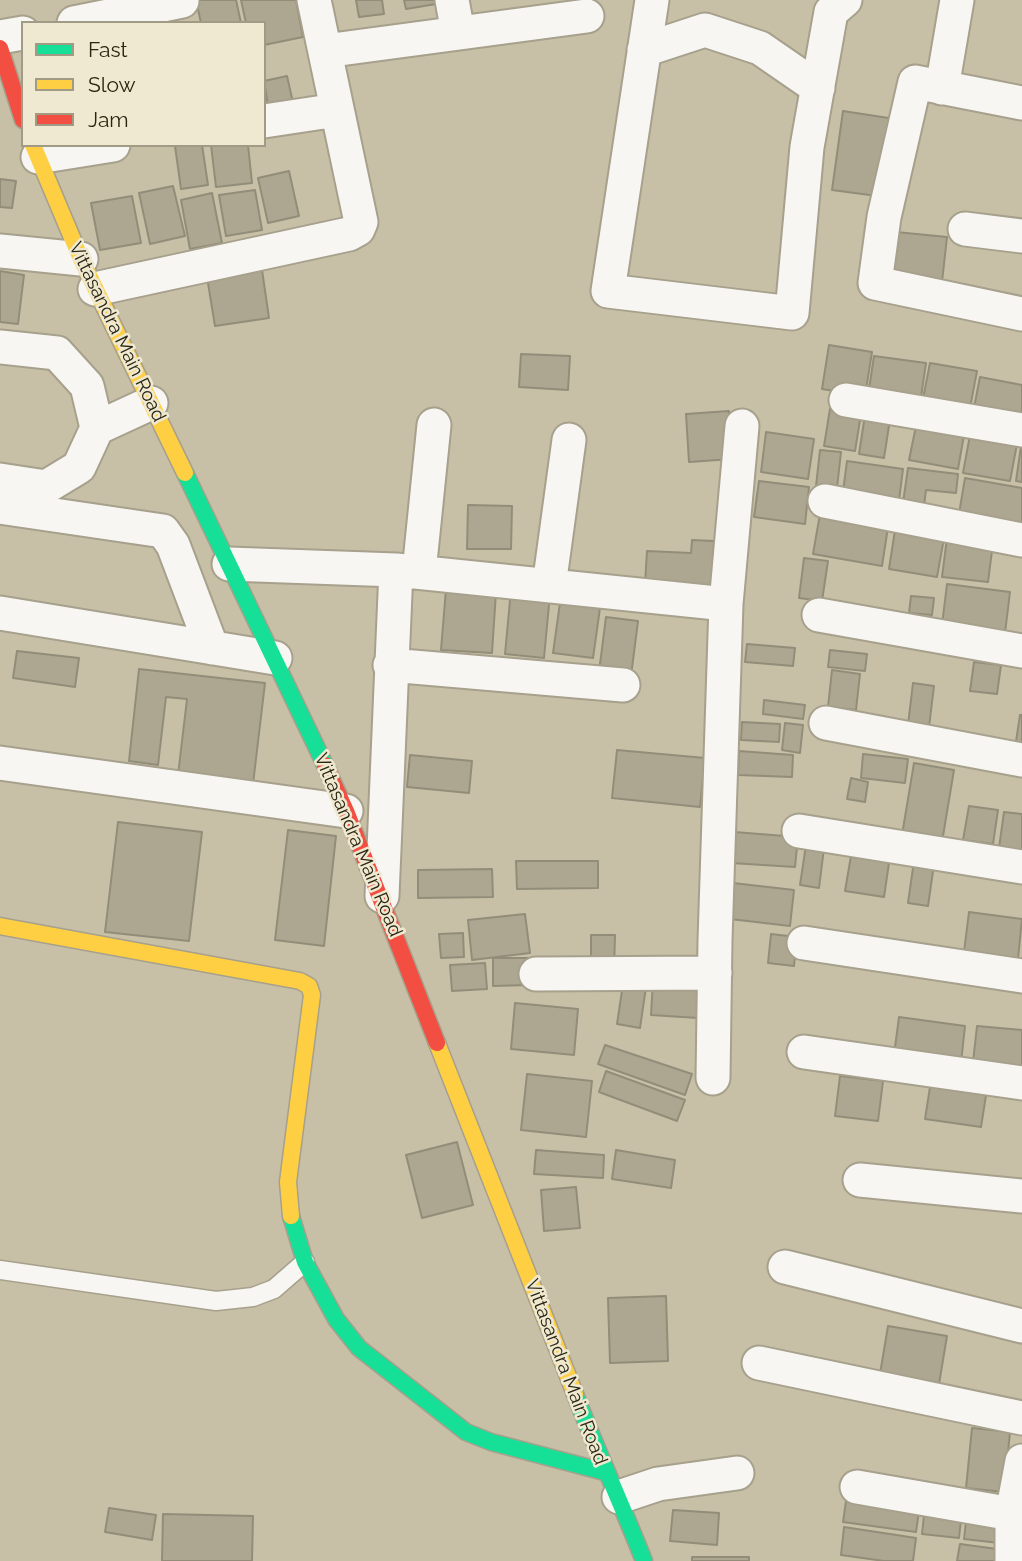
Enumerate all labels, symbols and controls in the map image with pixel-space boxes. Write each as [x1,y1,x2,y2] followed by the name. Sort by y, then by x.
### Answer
[21,21,266,147] legend
[88,37,128,62] text: Fast
[88,72,136,97] text: Slow
[88,107,129,132] text: Jam
[64,238,170,426] street label: Vittasandra Main Road
[309,750,407,940] street label: Vittasandra Main Road
[520,1276,612,1468] street label: Vittasandra Main Road

